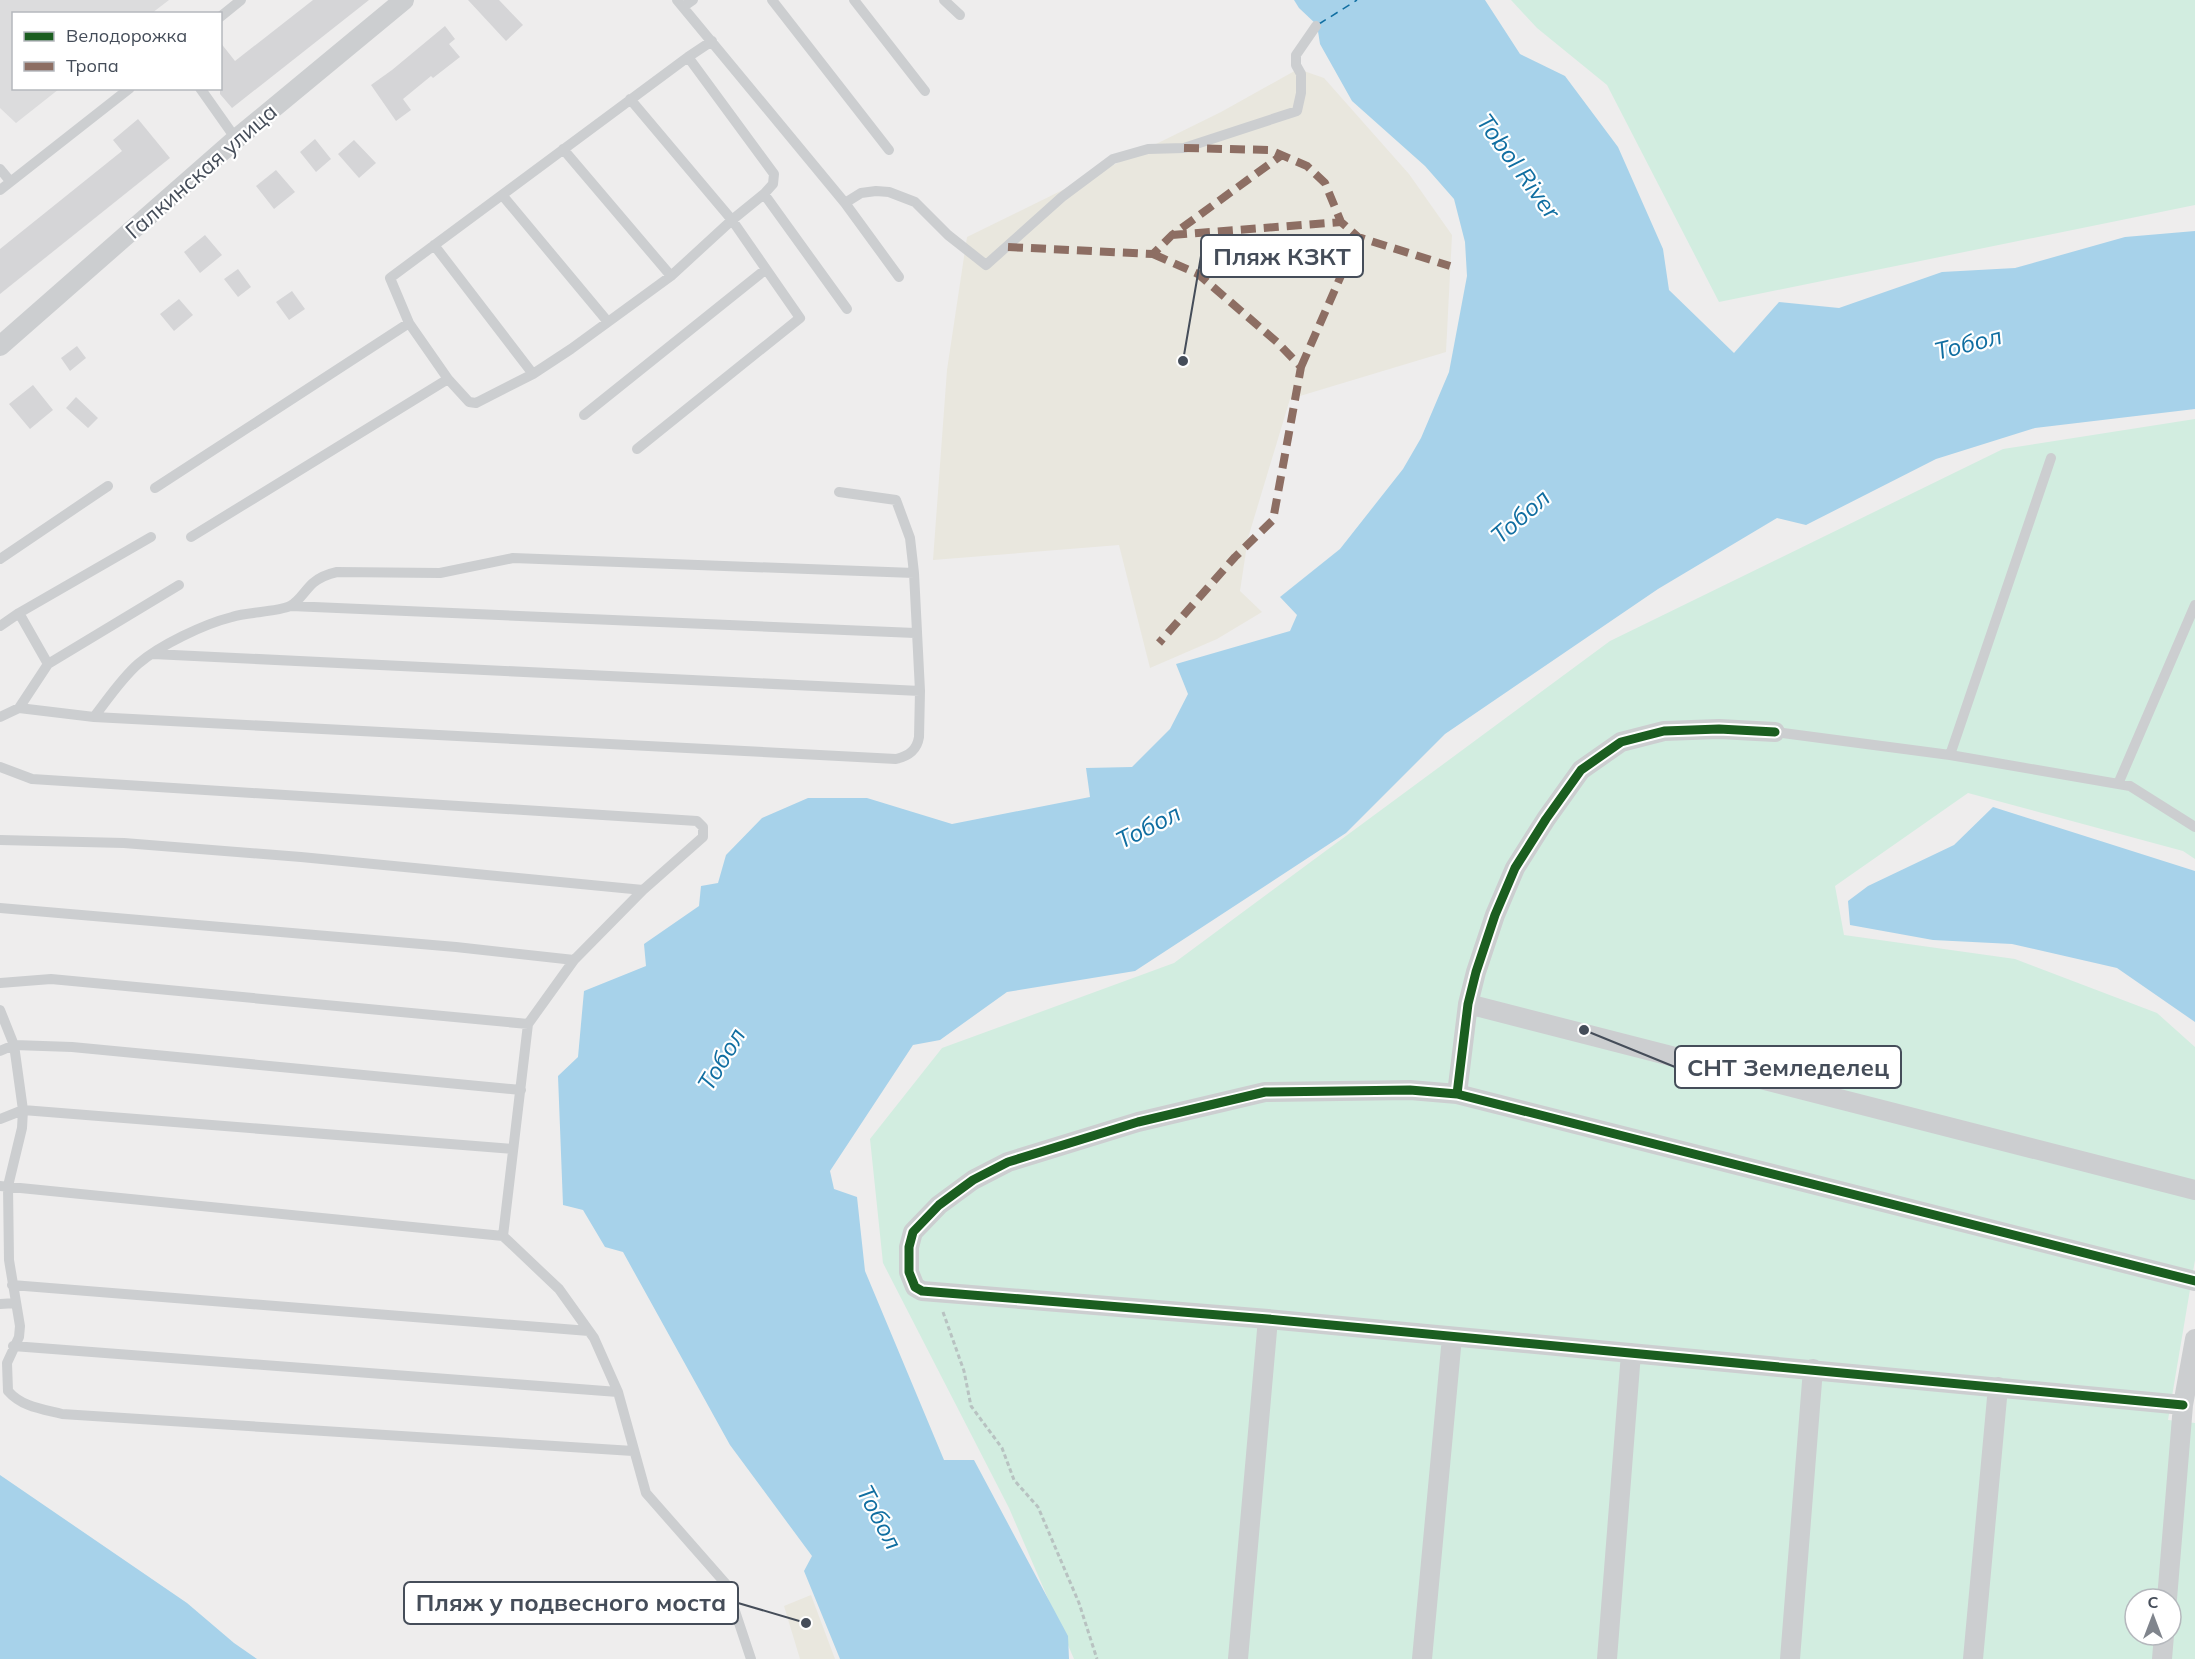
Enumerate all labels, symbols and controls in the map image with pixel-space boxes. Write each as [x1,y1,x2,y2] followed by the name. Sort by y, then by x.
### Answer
[12,12,222,90] legend
[66,24,187,47] text: Велодорожка
[66,54,119,77] text: Тропа
[119,97,283,245] street label: Галкинская улица
[1471,107,1568,226] water label: Tobol River
[1201,235,1363,277] callout: Пляж КЗКТ
[1213,241,1351,271] text: Пляж КЗКТ
[1931,320,2005,366] water label: Тобол
[1484,482,1556,550] water label: Тобол
[1111,797,1185,855] water label: Тобол
[691,1022,751,1096] water label: Тобол
[1675,1046,1901,1088] callout: СНТ Земледелец
[1687,1052,1889,1082] text: СНТ Земледелец
[851,1480,909,1554] water label: Тобол
[404,1582,738,1624] callout: Пляж у подвесного моста
[416,1587,726,1617] text: Пляж у подвесного моста
[2123,1587,2183,1647] north arrow
[2148,1592,2159,1612] text: С

